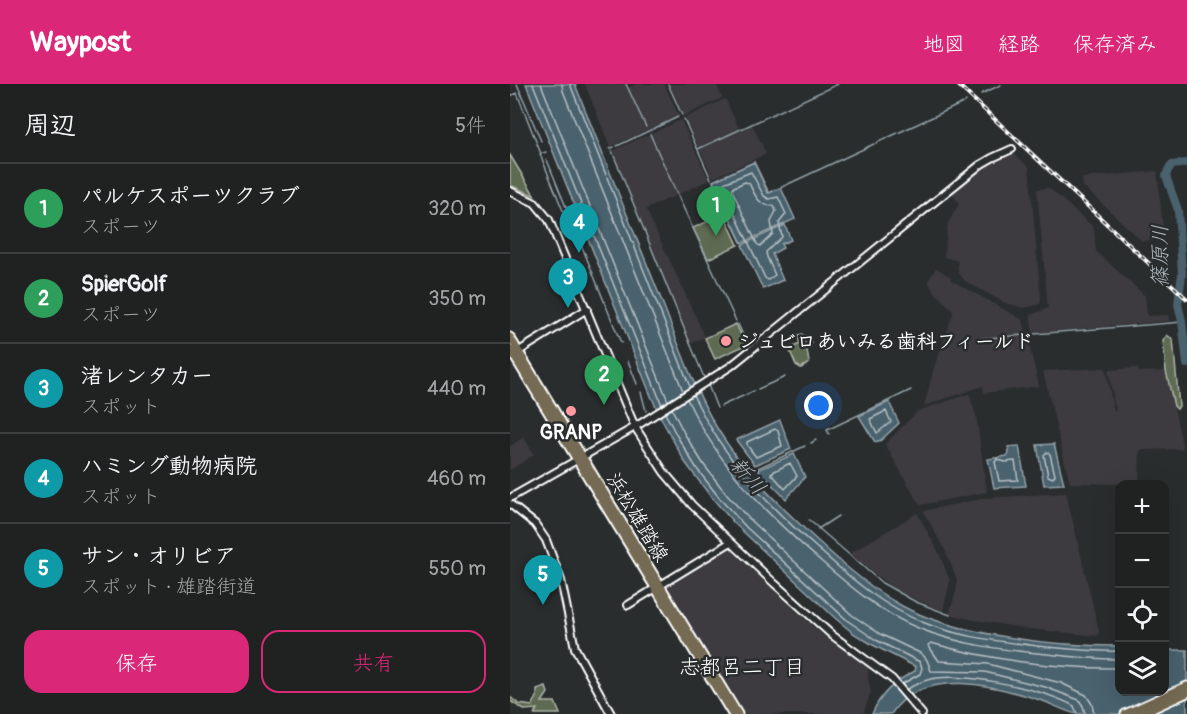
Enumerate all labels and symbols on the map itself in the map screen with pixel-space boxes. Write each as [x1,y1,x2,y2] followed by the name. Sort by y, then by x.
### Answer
[696,186,736,236] pin: 1
[560,204,598,253] pin: 4
[1147,225,1174,288] water label: 篠原川
[548,258,588,308] pin: 3
[738,329,1034,354] place label: ジュビロあいみる歯科フィールド
[719,334,733,348] marker: ジュビロあいみる歯科フィールド
[584,356,623,405] pin: 2
[804,391,833,420] your location
[564,404,578,418] marker: GRANP
[540,420,602,445] place label: GRANP
[724,452,772,501] water label: 新川
[601,468,674,567] street label: 浜松雄踏線
[524,556,562,605] pin: 5
[679,654,805,681] district label: 志都呂二丁目

